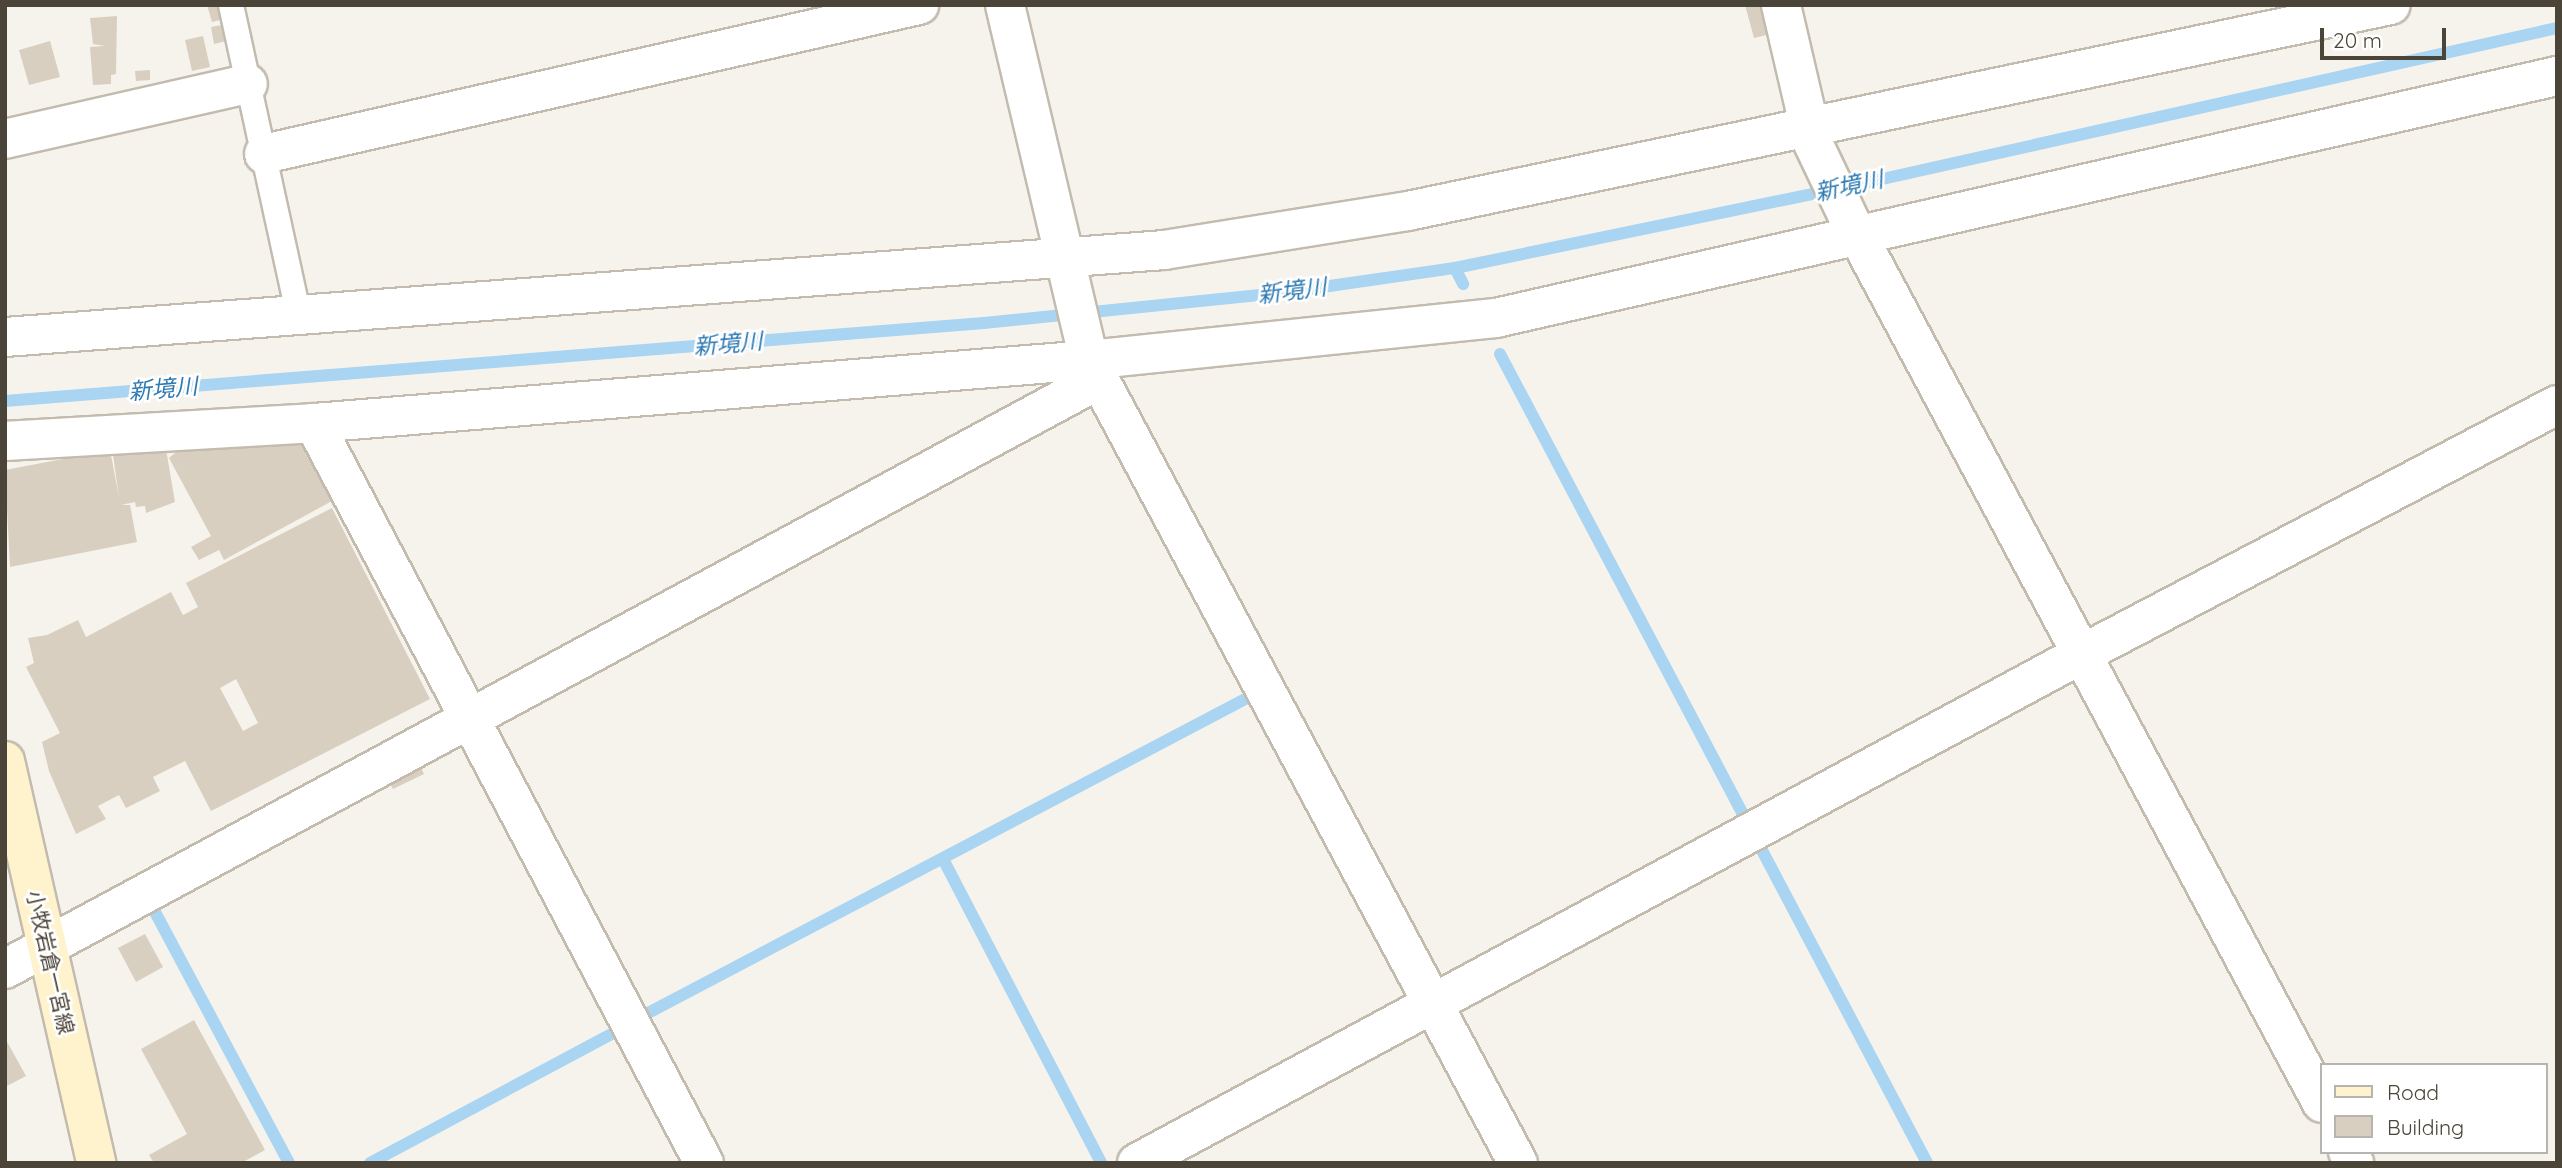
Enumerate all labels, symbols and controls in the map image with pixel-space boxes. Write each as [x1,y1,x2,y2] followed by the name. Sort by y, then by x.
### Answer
[2324,14,2450,58] scale bar
[2333,27,2382,53] text: 20 m
[1812,165,1886,207] water label: 新境川
[1256,273,1328,309] water label: 新境川
[692,327,764,361] water label: 新境川
[127,372,199,406] water label: 新境川
[22,888,80,1036] street label: 小牧岩倉一宮線
[2320,1063,2548,1154] legend
[2387,1079,2439,1105] text: Road
[2387,1114,2464,1140] text: Building

